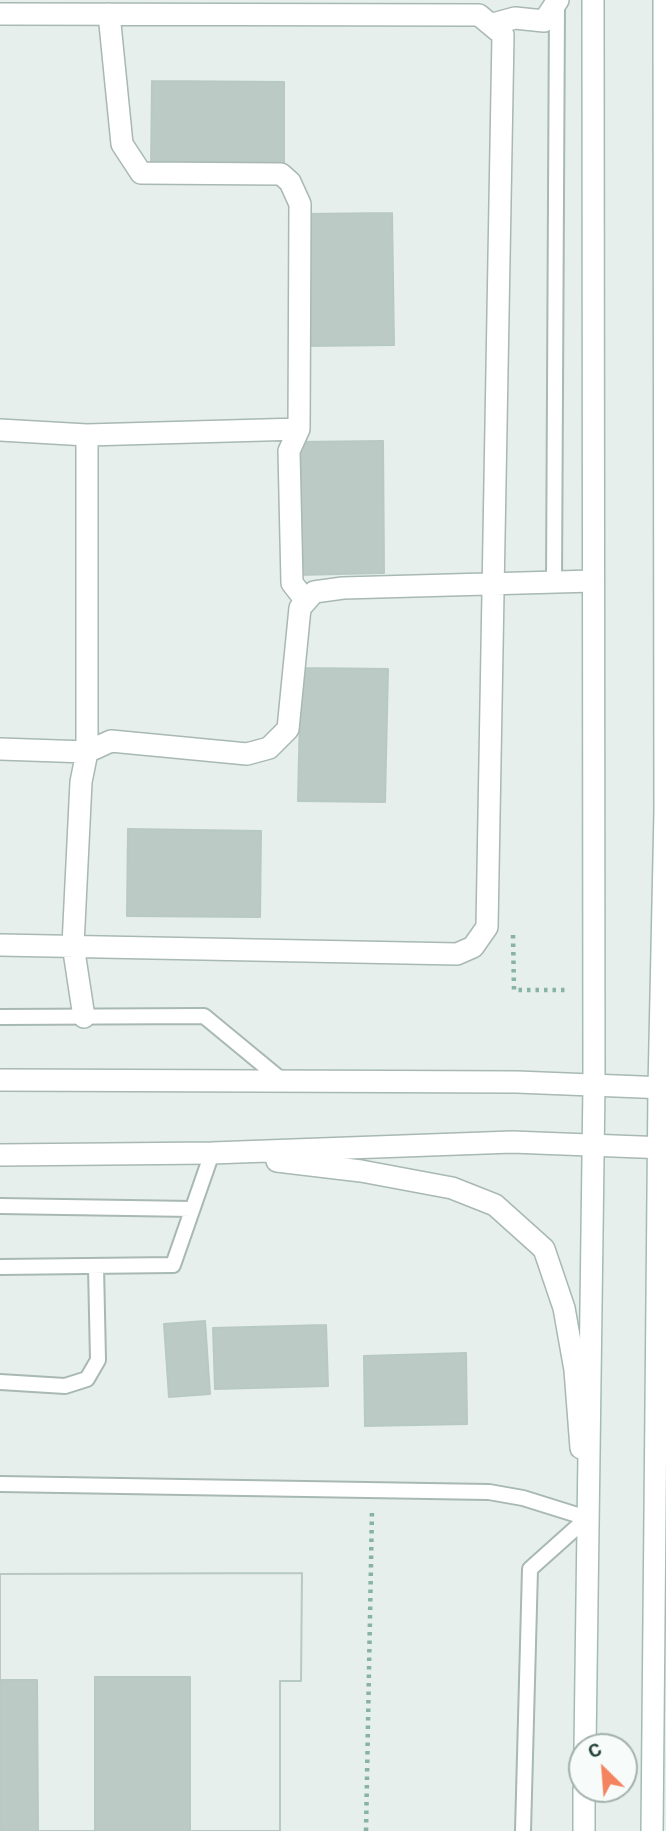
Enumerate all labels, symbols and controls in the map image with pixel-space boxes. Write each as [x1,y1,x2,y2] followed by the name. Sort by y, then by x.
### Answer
[568,1733,638,1803] north arrow
[584,1737,605,1763] text: С

